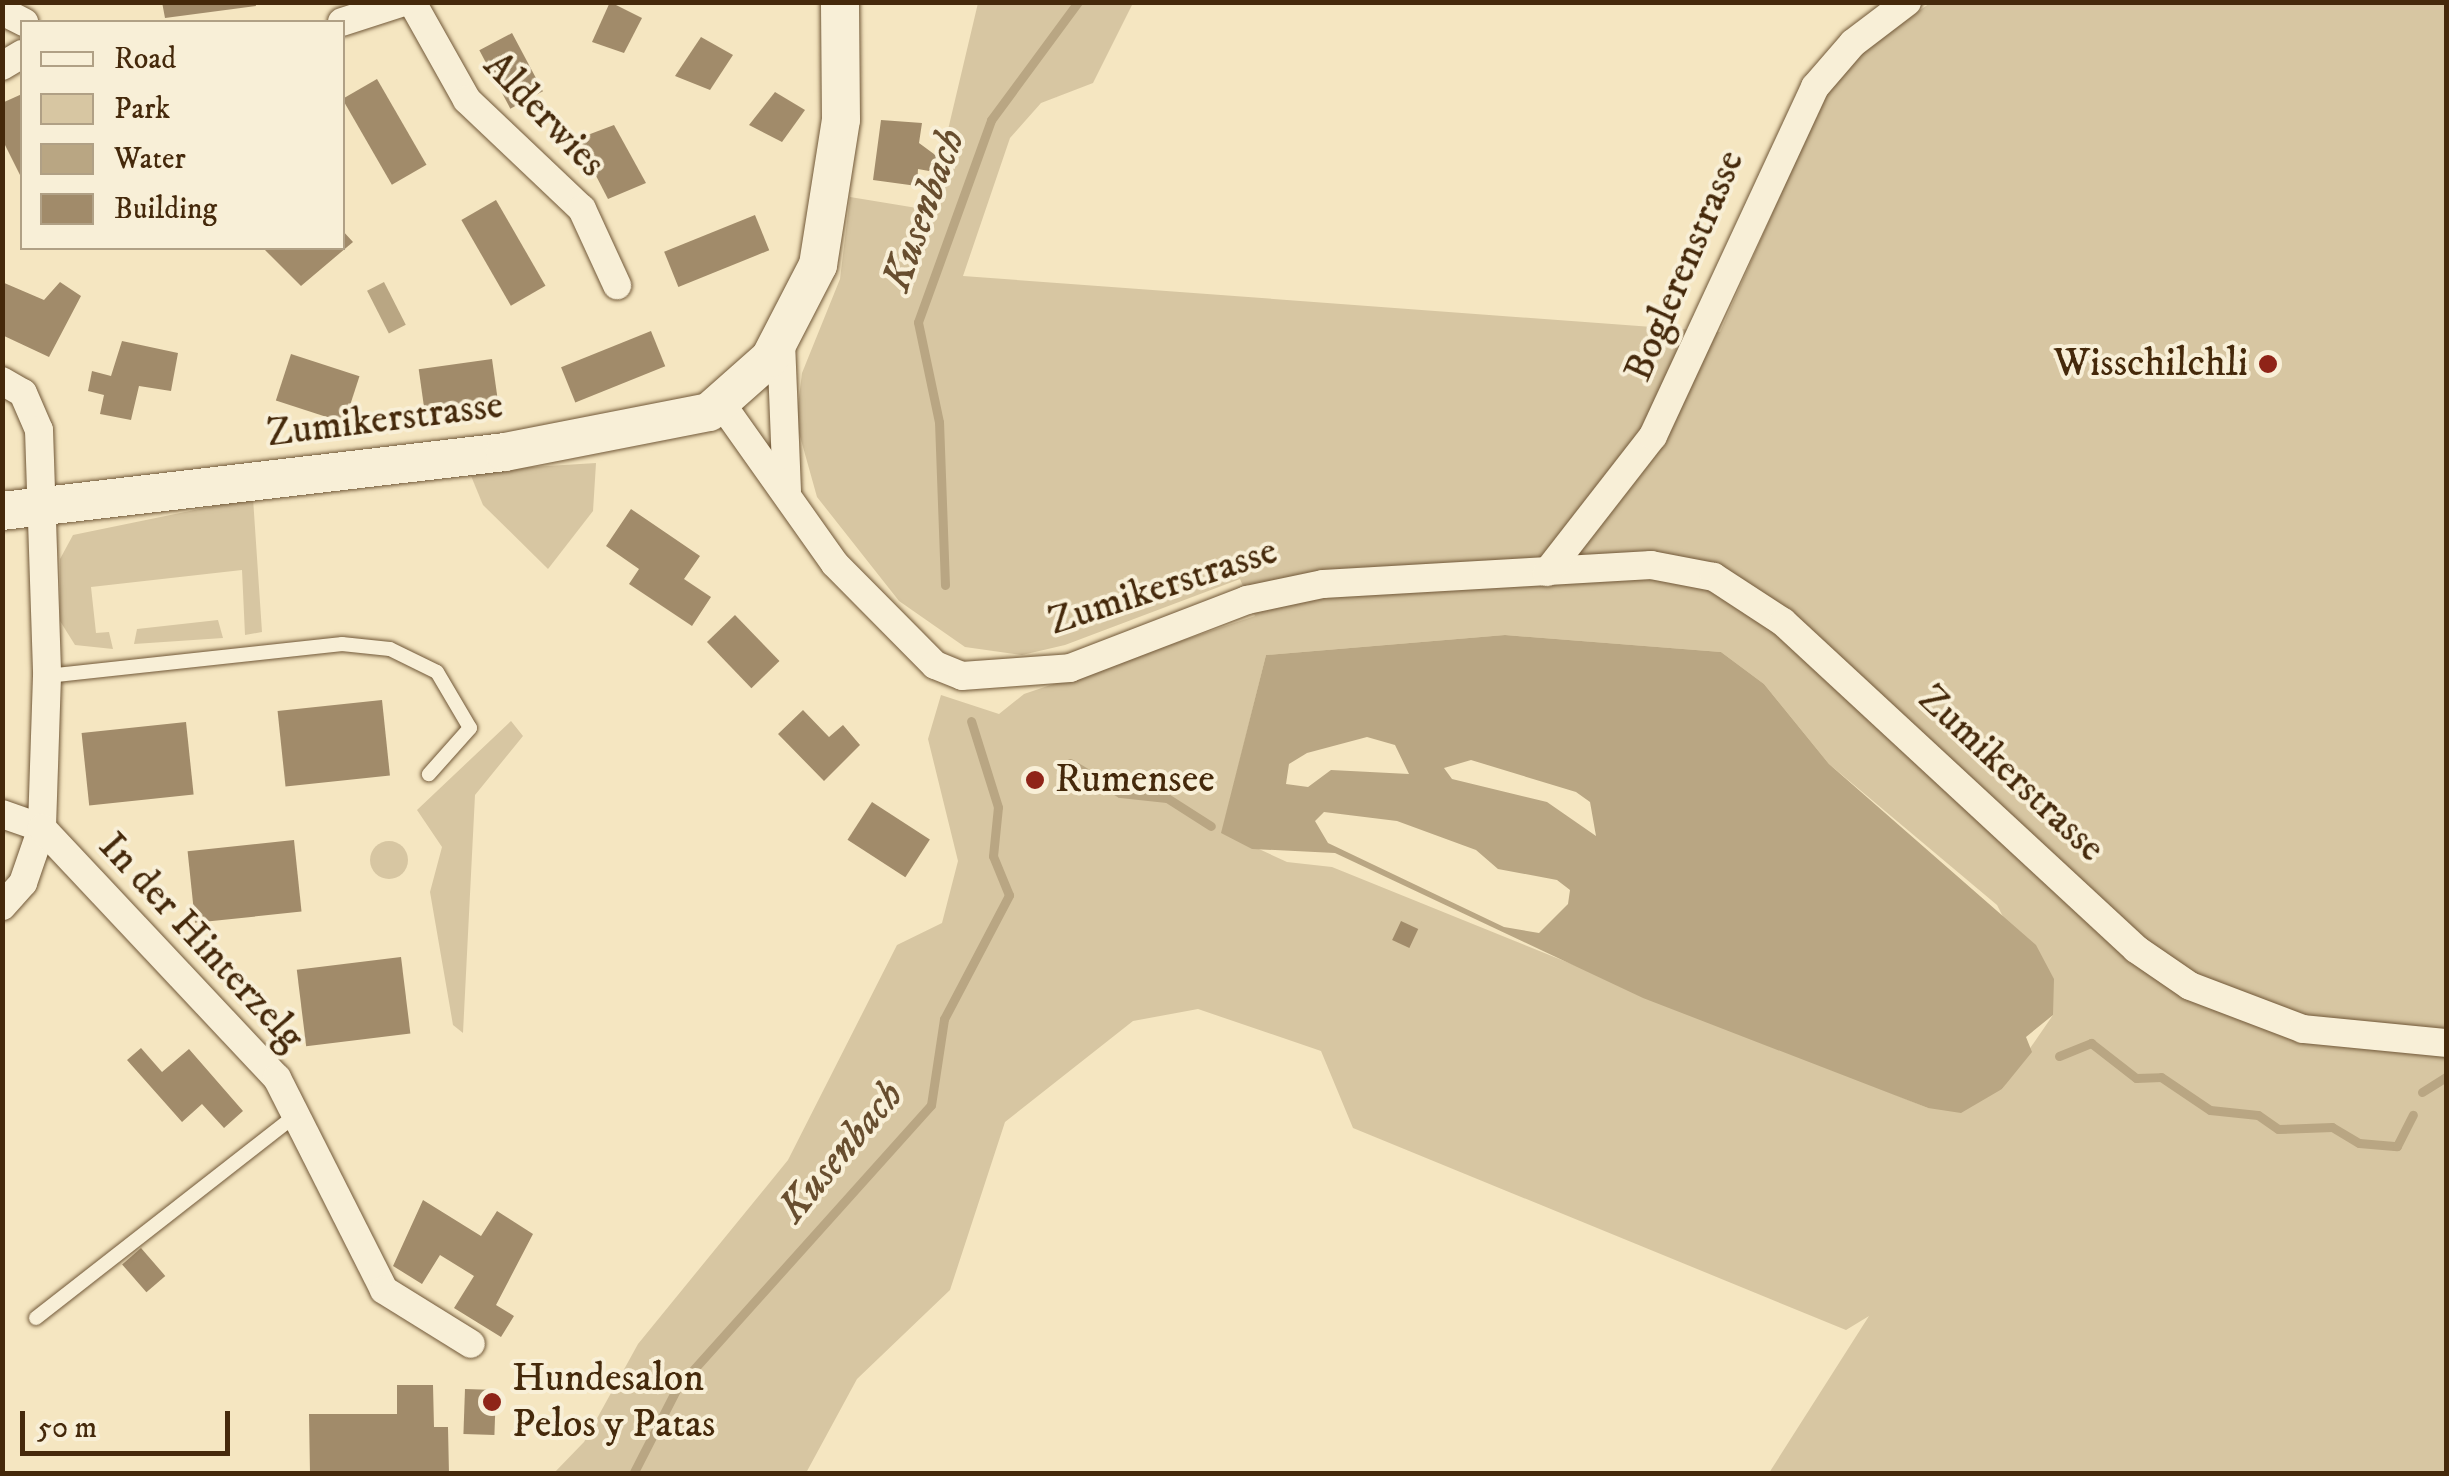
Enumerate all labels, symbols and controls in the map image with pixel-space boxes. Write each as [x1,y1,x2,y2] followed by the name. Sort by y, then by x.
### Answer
[20,20,345,250] legend
[114,41,176,78] text: Road
[473,43,615,187] street label: Alderwies
[114,91,170,128] text: Park
[871,122,977,298] water label: Kusenbach
[114,141,186,178] text: Water
[1615,143,1755,389] street label: Boglerenstrasse
[114,191,217,228] text: Building
[2053,340,2248,388] place label: Wisschilchli
[2257,353,2279,375] marker: Wisschilchli
[264,382,506,458] street label: Zumikerstrasse
[1043,527,1283,647] street label: Zumikerstrasse
[1908,675,2114,873] street label: Zumikerstrasse
[1055,756,1215,804] place label: Rumensee
[1024,769,1046,791] marker: Rumensee
[88,823,314,1061] street label: In der Hinterzelg
[767,1071,915,1233] water label: Kusenbach
[512,1355,715,1449] place label: Hundesalon Pelos y Patas
[25,1391,235,1453] scale bar
[481,1391,503,1413] marker: Hundesalon Pelos y Patas
[37,1410,97,1447] text: 50 m

